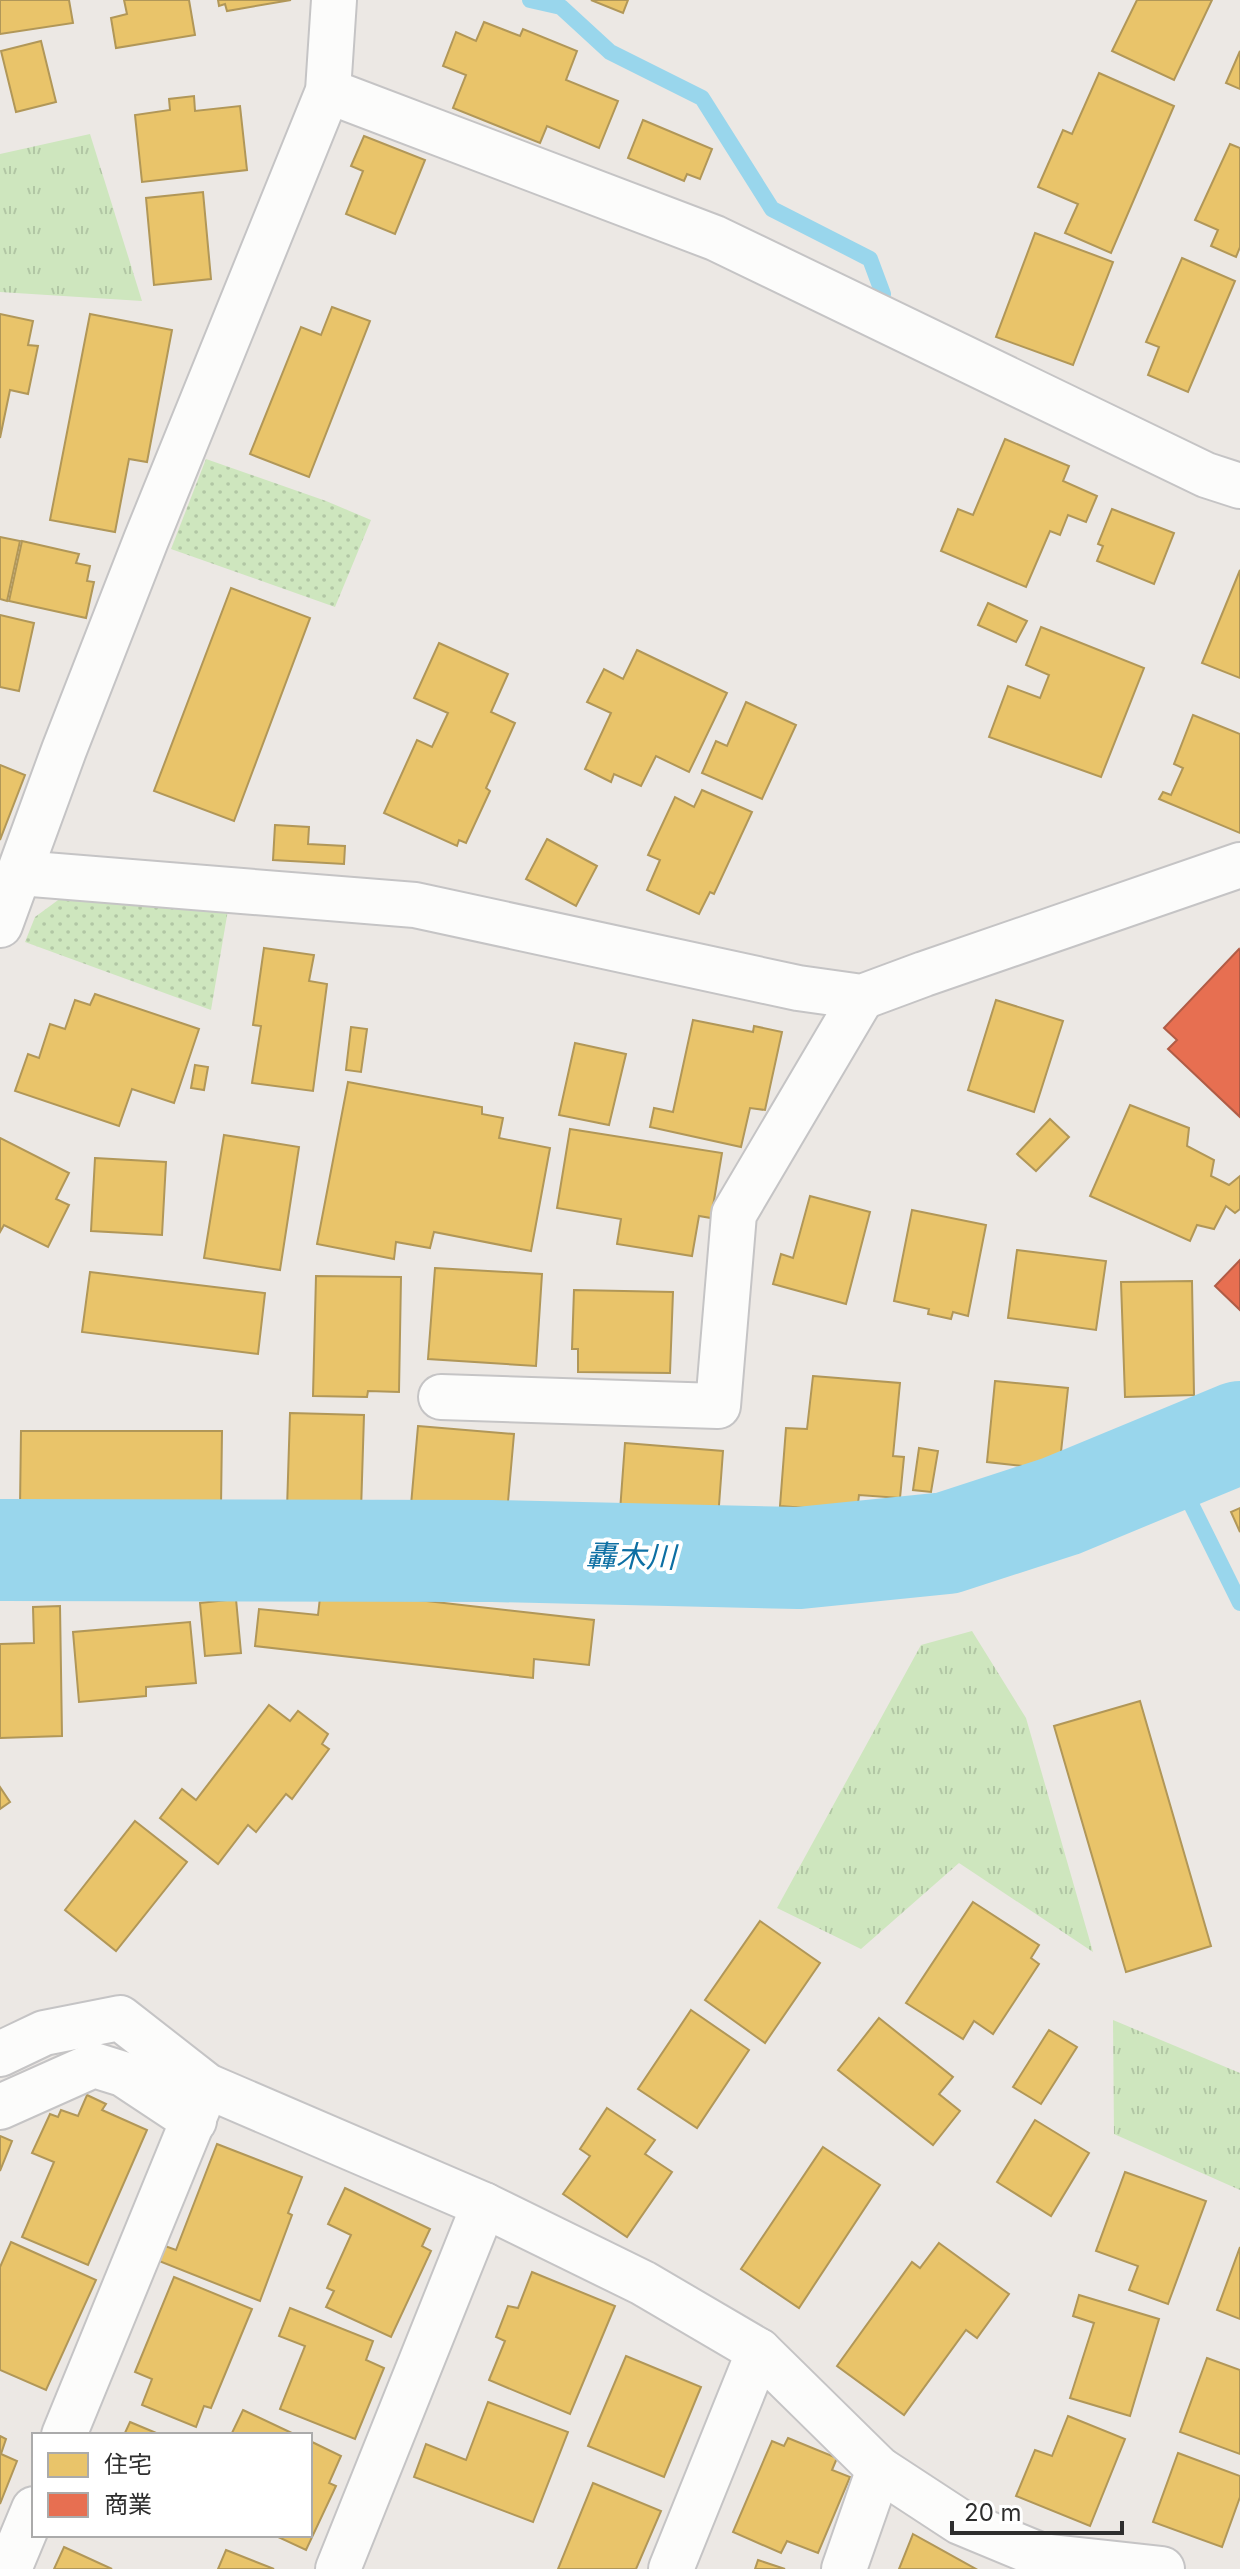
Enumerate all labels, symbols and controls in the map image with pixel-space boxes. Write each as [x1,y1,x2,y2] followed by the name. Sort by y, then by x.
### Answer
[586,1537,679,1575] water label: 轟木川
[32,2433,312,2537] legend
[104,2450,152,2479] text: 住宅
[952,2485,1122,2535] scale bar
[104,2490,152,2519] text: 商業
[964,2498,1022,2527] text: 20 m

